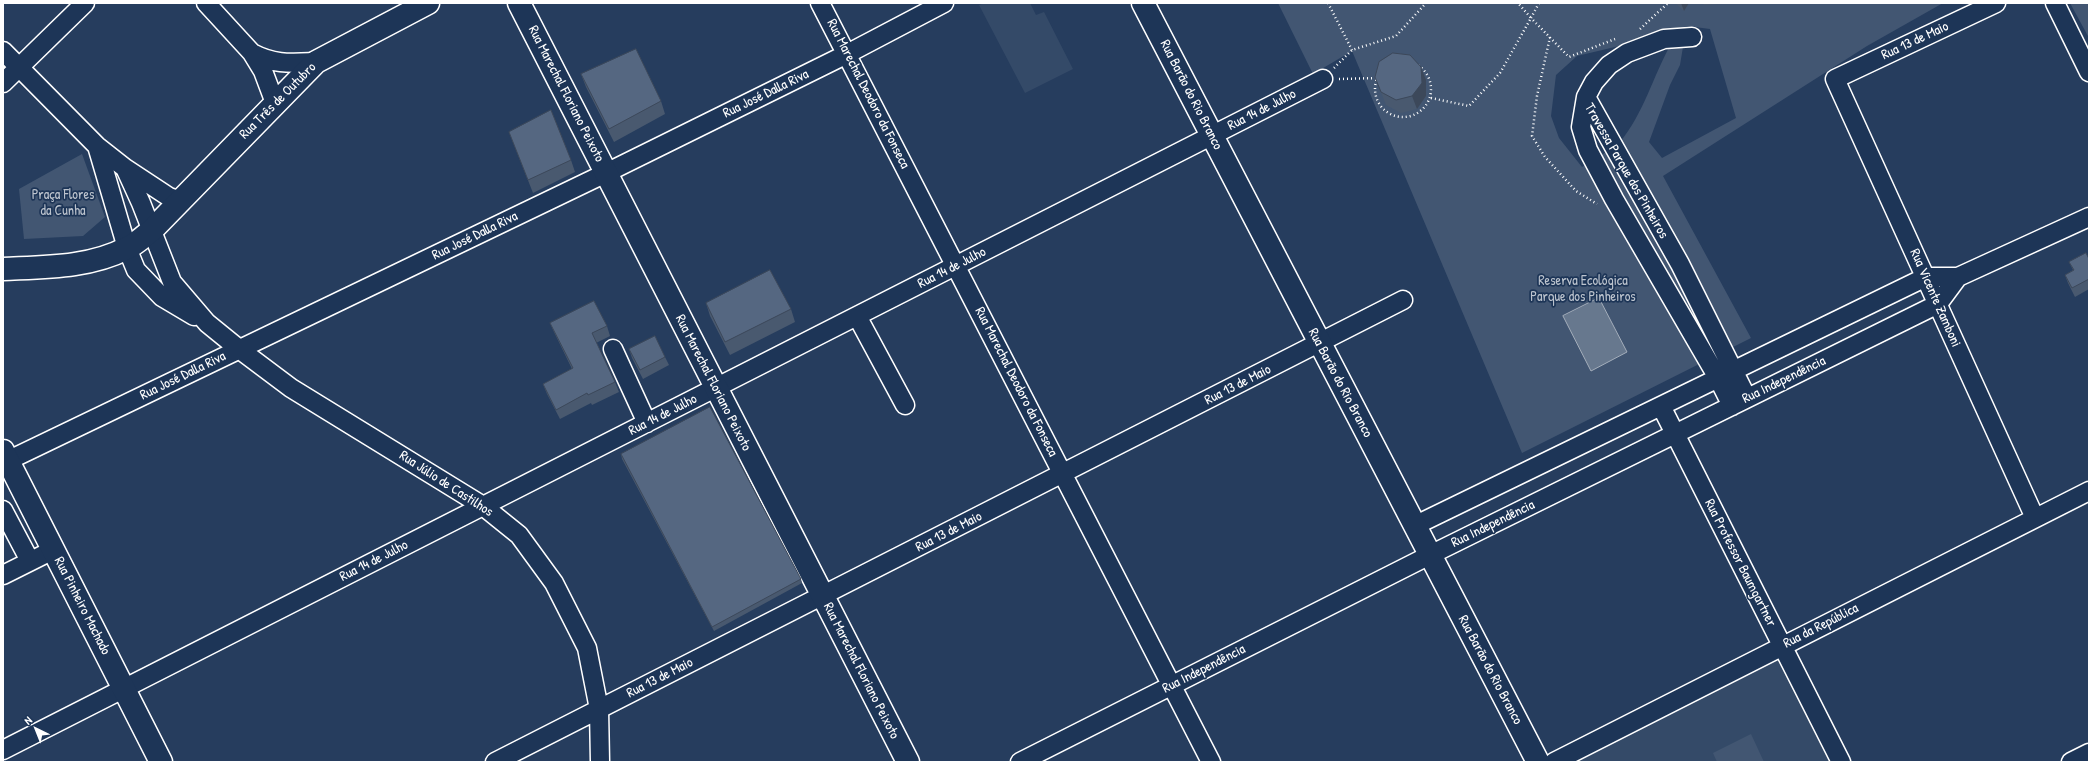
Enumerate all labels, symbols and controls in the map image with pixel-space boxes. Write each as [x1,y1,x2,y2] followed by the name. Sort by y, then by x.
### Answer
[823,16,913,172] street label: Rua Marechal Deodoro da Fonseca
[1879,18,1951,64] street label: Rua 13 de Maio
[524,23,608,165] street label: Rua Marechal Floriano Peixoto
[1156,37,1226,153] street label: Rua Barão do Rio Branco
[236,59,320,143] street label: Rua Três de Outubro
[720,66,812,122] street label: Rua José Dalla Riva
[1225,86,1299,134] street label: Rua 14 de Julho
[1580,100,1672,242] street label: Travessa Parque dos Pinheiros
[32,187,94,220] park label: Praça Flores da Cunha
[429,208,521,264] street label: Rua José Dalla Riva
[915,244,989,292] street label: Rua 14 de Julho
[1906,246,1964,350] street label: Rua Vicente Zamboni
[1530,273,1636,306] park label: Reserva Ecológica Parque dos Pinheiros
[971,304,1061,460] street label: Rua Marechal Deodoro da Fonseca
[671,312,755,454] street label: Rua Marechal Floriano Peixoto
[1304,326,1376,440] street label: Rua Barão do Rio Branco
[137,348,229,404] street label: Rua José Dalla Riva
[1740,353,1828,407] street label: Rua Independência
[1202,361,1274,409] street label: Rua 13 de Maio
[626,391,700,439] street label: Rua 14 de Julho
[396,447,496,521] street label: Rua Júlio de Castilhos
[1701,496,1779,630] street label: Rua Professor Baumgartner
[1449,497,1537,551] street label: Rua Independência
[913,508,985,556] street label: Rua 13 de Maio
[337,537,411,585] street label: Rua 14 de Julho
[50,554,114,658] street label: Rua Pinheiro Machado
[819,600,903,742] street label: Rua Marechal Floriano Peixoto
[1781,600,1861,652] street label: Rua da República
[1454,613,1526,727] street label: Rua Barão do Rio Branco
[1160,641,1248,697] street label: Rua Independência
[624,654,696,702] street label: Rua 13 de Maio
[16,709,56,749] north arrow
[21,713,35,727] text: N

